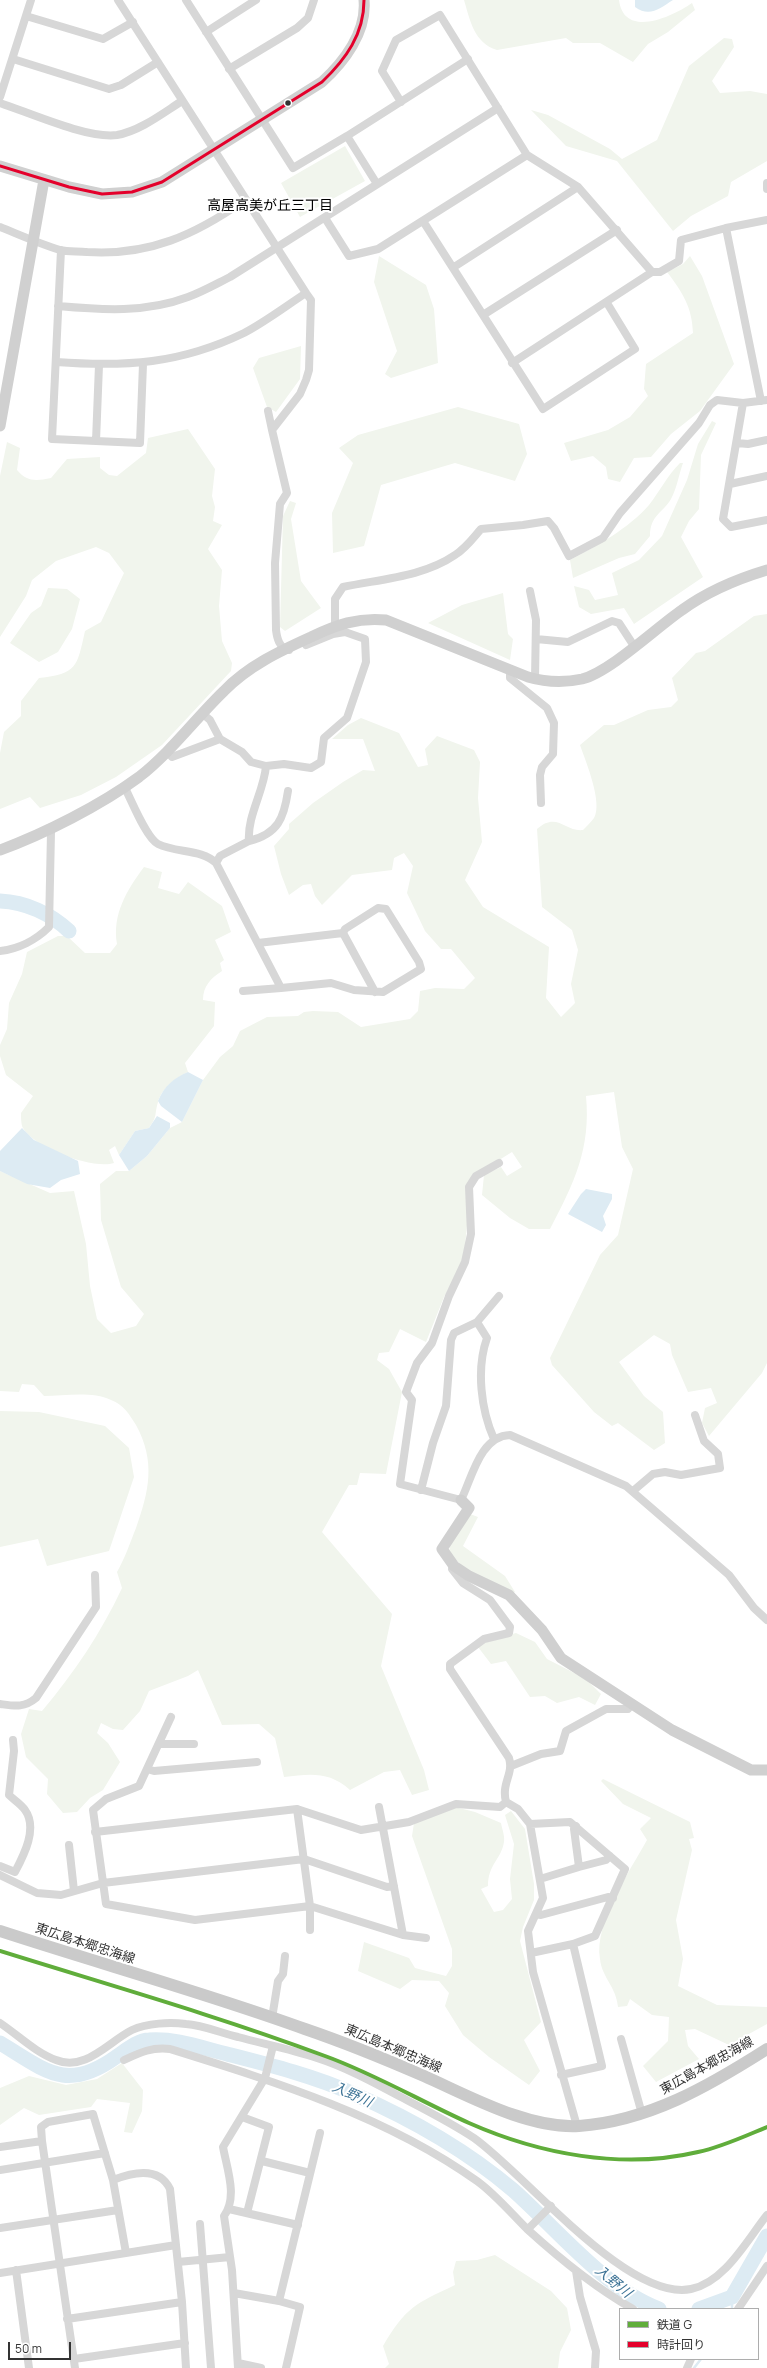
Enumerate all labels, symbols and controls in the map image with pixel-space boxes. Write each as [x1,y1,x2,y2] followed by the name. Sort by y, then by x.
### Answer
[283,98,293,108] unlabelled marker
[207,198,333,214] district label: 高屋高美が丘三丁目
[33,1921,137,1967] street label: 東広島本郷忠海線
[342,2022,444,2076] street label: 東広島本郷忠海線
[658,2034,756,2098] street label: 東広島本郷忠海線
[329,2079,375,2111] water label: 入野川
[591,2262,635,2302] water label: 入野川
[619,2308,759,2360] legend
[657,2316,692,2333] text: 鉄道 G
[10,2334,73,2360] scale bar
[657,2336,705,2353] text: 時計回り
[15,2340,42,2357] text: 50 m

